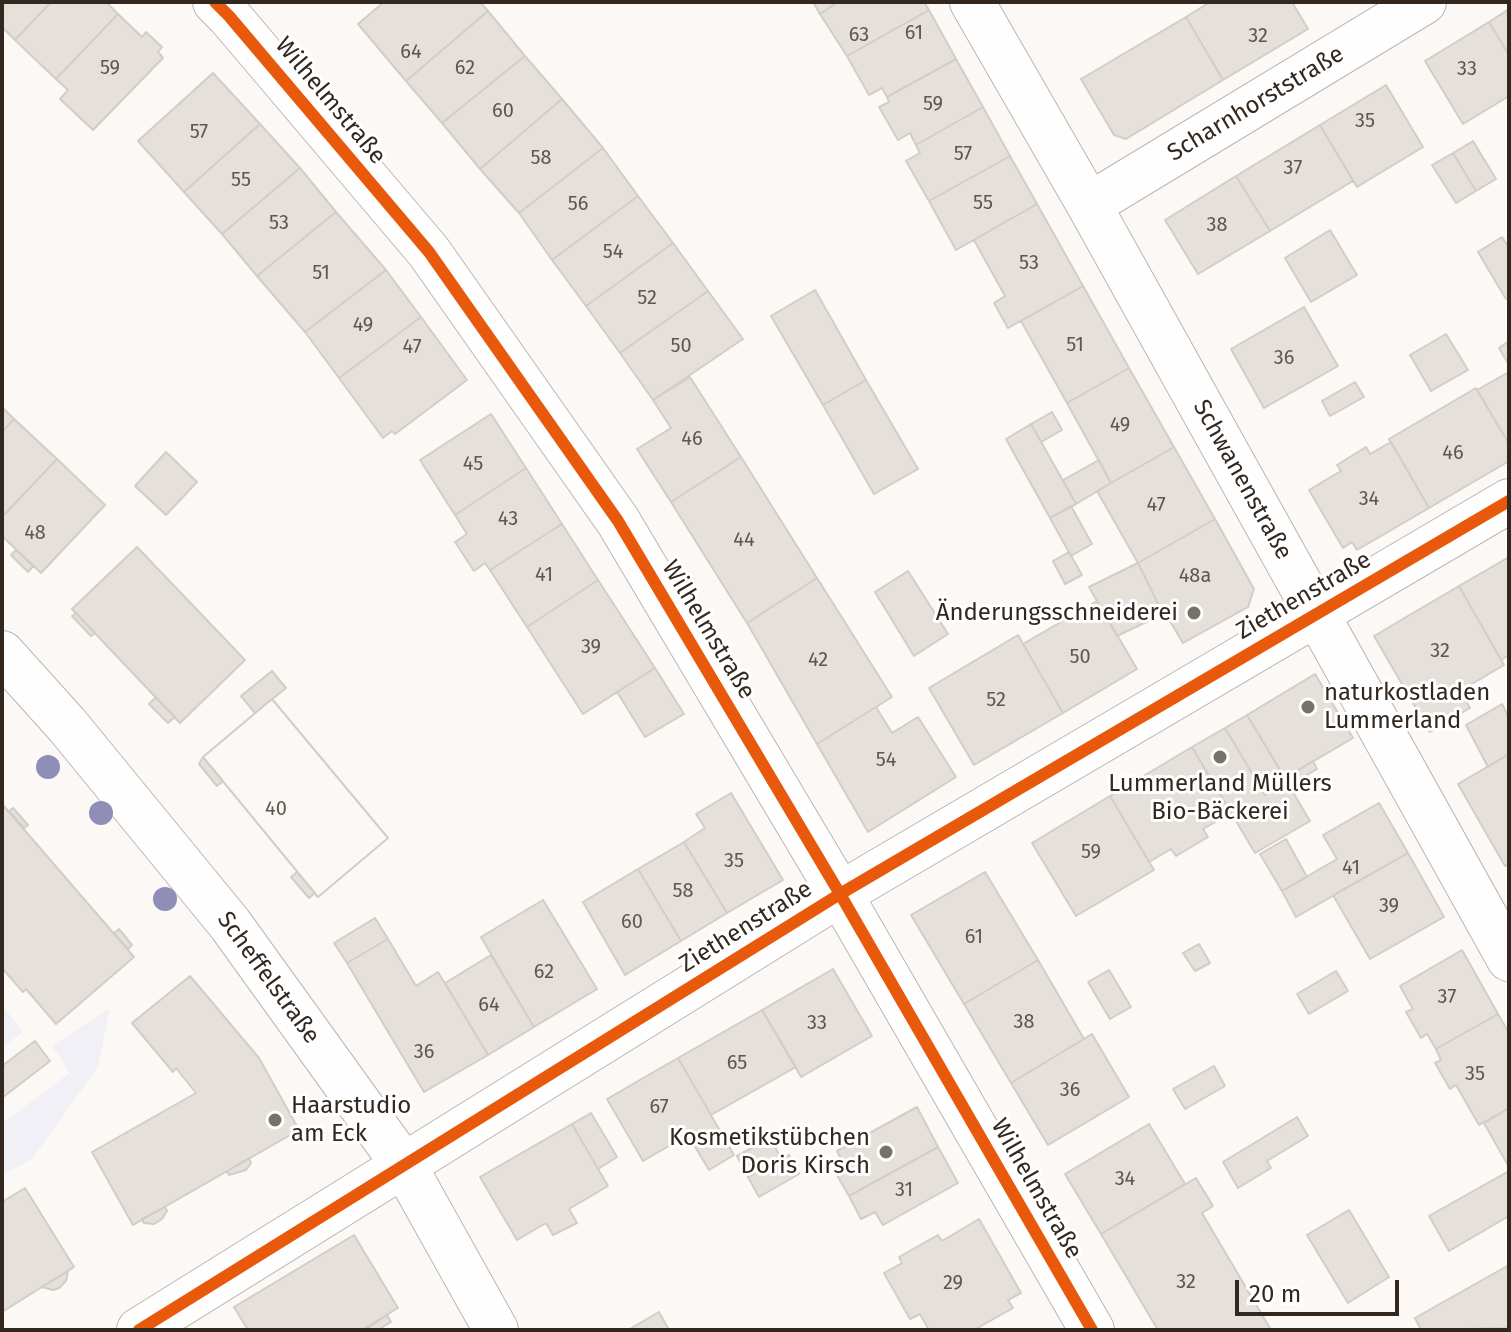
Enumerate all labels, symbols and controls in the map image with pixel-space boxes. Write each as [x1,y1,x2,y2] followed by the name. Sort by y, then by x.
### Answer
[905,21,923,45] house number: 61
[849,23,869,47] house number: 63
[1248,24,1268,48] house number: 32
[268,32,392,170] street label: Wilhelmstraße
[400,40,422,64] house number: 64
[1163,40,1349,168] street label: Scharnhorststraße
[100,56,120,80] house number: 59
[455,56,475,80] house number: 62
[1457,57,1477,81] house number: 33
[923,92,943,116] house number: 59
[492,99,514,123] house number: 60
[1355,109,1375,133] house number: 35
[190,120,208,144] house number: 57
[954,142,972,166] house number: 57
[530,146,552,170] house number: 58
[1284,156,1302,180] house number: 37
[231,168,251,192] house number: 55
[973,191,993,215] house number: 55
[568,192,588,216] house number: 56
[269,211,289,235] house number: 53
[1207,213,1227,237] house number: 38
[603,240,623,264] house number: 54
[1019,251,1039,275] house number: 53
[312,261,330,285] house number: 51
[637,286,657,310] house number: 52
[353,313,373,337] house number: 49
[1066,333,1084,357] house number: 51
[670,334,692,358] house number: 50
[402,335,422,359] house number: 47
[1274,346,1294,370] house number: 36
[1186,395,1298,565] street label: Schwanenstraße
[1110,413,1130,437] house number: 49
[681,427,703,451] house number: 46
[1442,441,1464,465] house number: 46
[463,452,483,476] house number: 45
[1359,487,1379,511] house number: 34
[1146,493,1166,517] house number: 47
[498,507,518,531] house number: 43
[24,521,46,545] house number: 48
[733,528,755,552] house number: 44
[1231,546,1377,646] street label: Ziethenstraße
[655,555,761,705] street label: Wilhelmstraße
[535,563,553,587] house number: 41
[1179,564,1211,588] house number: 48a
[936,599,1178,627] place label: Änderungsschneiderei
[1185,604,1203,622] marker: Änderungsschneiderei
[581,635,601,659] house number: 39
[1430,639,1450,663] house number: 32
[1069,645,1091,669] house number: 50
[808,648,828,672] house number: 42
[1324,679,1490,735] place label: naturkostladen Lummerland
[986,688,1006,712] house number: 52
[1299,698,1317,716] marker: naturkostladen Lummerland
[876,748,896,772] house number: 54
[1211,748,1229,766] marker: Lummerland Müllers Bio-Bäckerei
[1108,770,1332,826] place label: Lummerland Müllers Bio-Bäckerei
[265,797,287,821] house number: 40
[1081,840,1101,864] house number: 59
[724,849,744,873] house number: 35
[1342,856,1360,880] house number: 41
[674,875,818,979] street label: Ziethenstraße
[672,879,694,903] house number: 58
[1379,894,1399,918] house number: 39
[210,906,326,1050] street label: Scheffelstraße
[621,910,643,934] house number: 60
[965,925,983,949] house number: 61
[534,960,554,984] house number: 62
[1438,985,1456,1009] house number: 37
[478,993,500,1017] house number: 64
[1014,1010,1034,1034] house number: 38
[807,1011,827,1035] house number: 33
[414,1040,434,1064] house number: 36
[727,1051,747,1075] house number: 65
[1465,1062,1485,1086] house number: 35
[1060,1078,1080,1102] house number: 36
[291,1092,411,1148] place label: Haarstudio am Eck
[649,1095,669,1119] house number: 67
[266,1111,284,1129] marker: Haarstudio am Eck
[984,1114,1088,1264] street label: Wilhelmstraße
[669,1124,870,1180] place label: Kosmetikstübchen Doris Kirsch
[877,1143,895,1161] marker: Kosmetikstübchen Doris Kirsch
[1115,1167,1135,1191] house number: 34
[895,1178,913,1202] house number: 31
[1239,1264,1403,1314] scale bar
[1176,1270,1196,1294] house number: 32
[943,1271,963,1295] house number: 29
[1249,1280,1301,1308] text: 20 m

